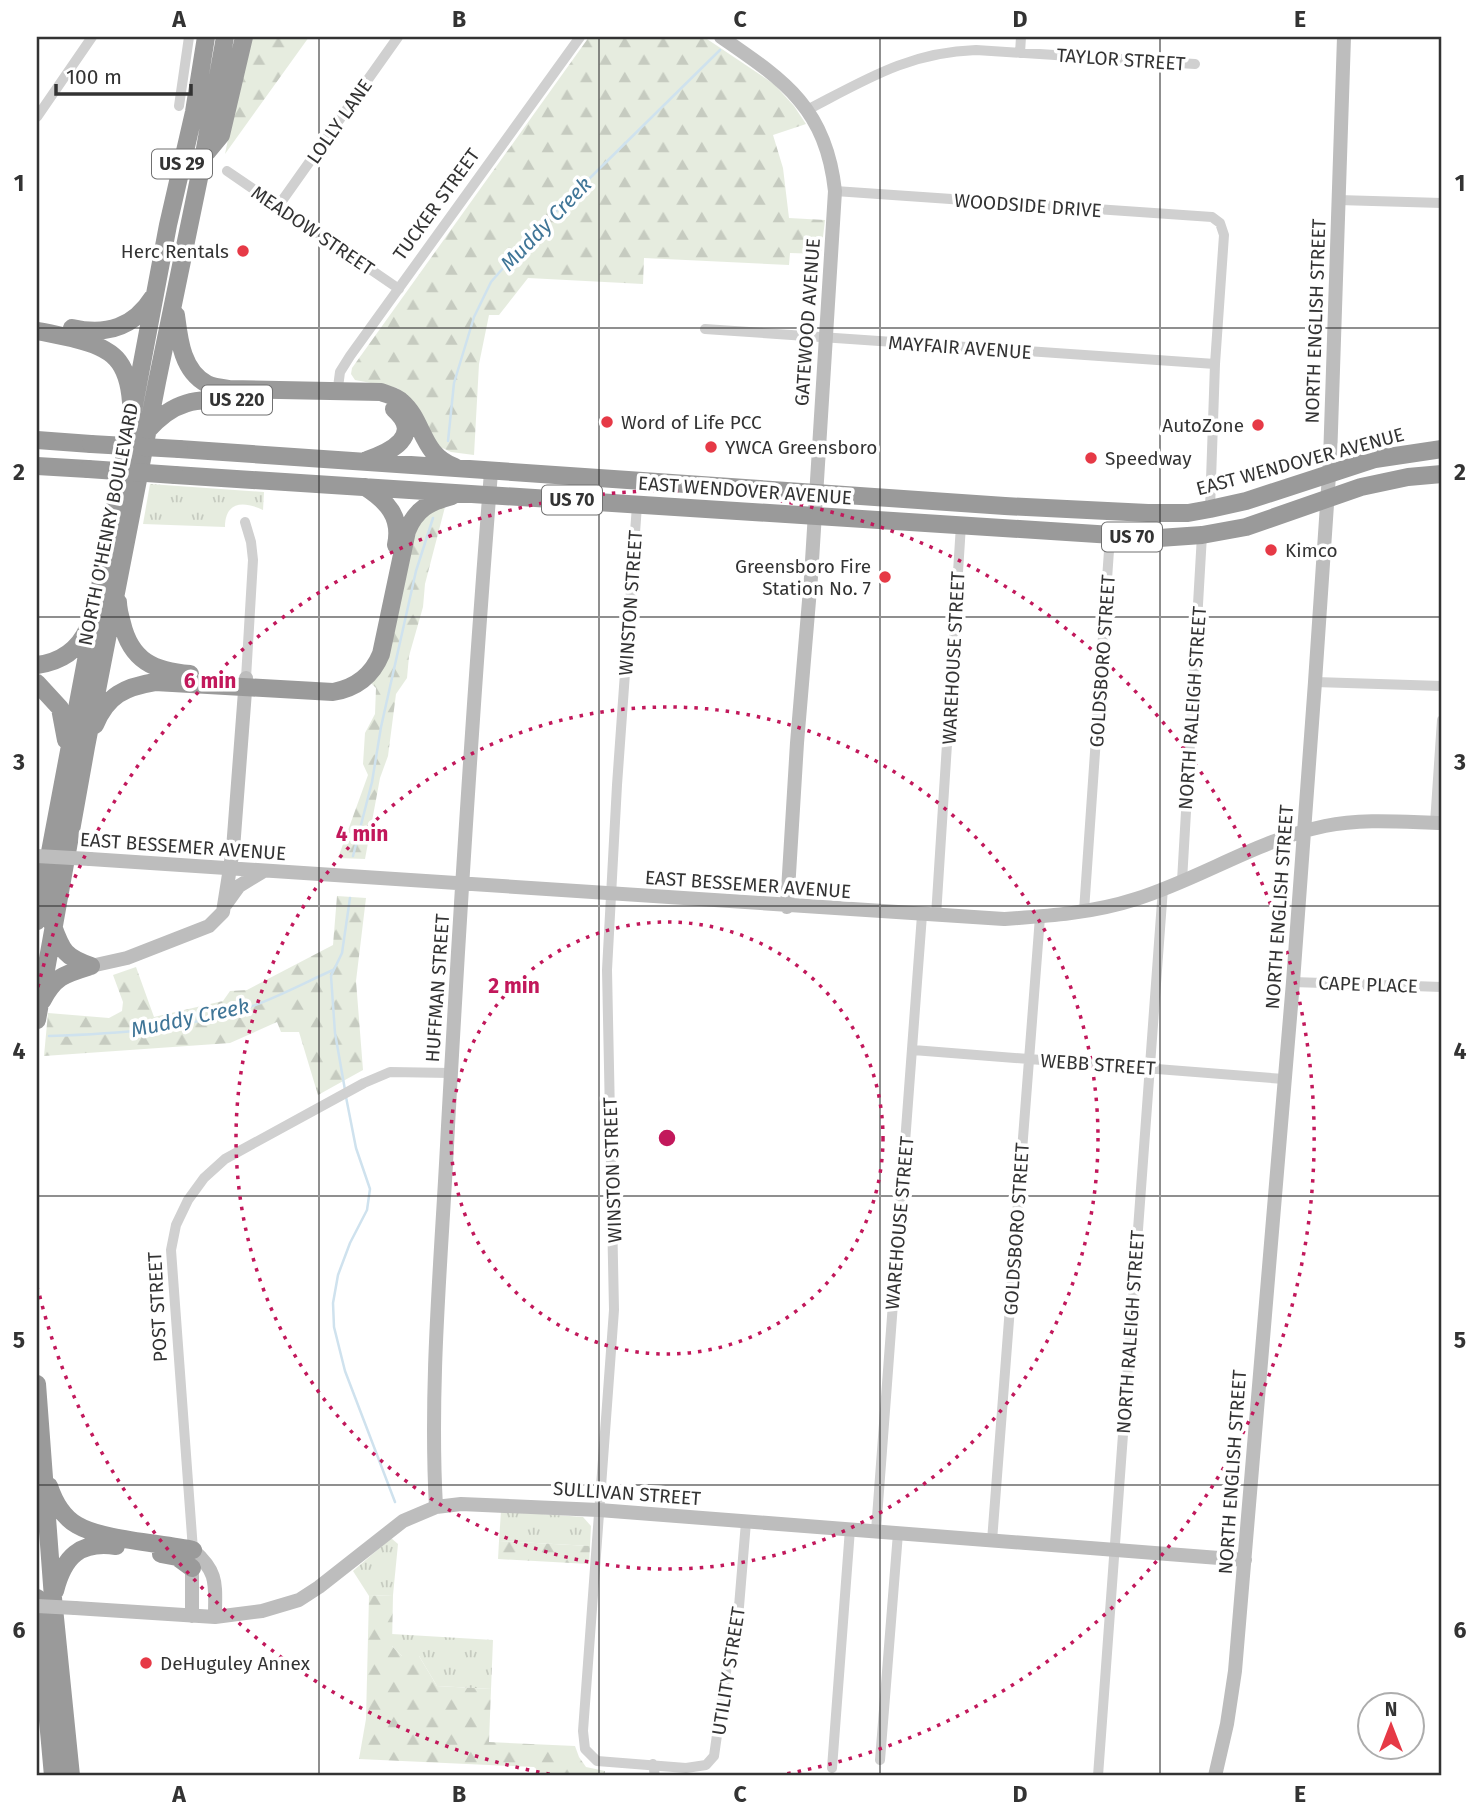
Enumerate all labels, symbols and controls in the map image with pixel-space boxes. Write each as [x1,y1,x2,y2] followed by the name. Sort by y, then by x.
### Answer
[171,5,186,33] text: A
[452,5,466,33] text: B
[733,5,747,33] text: C
[1013,5,1028,33] text: D
[1294,5,1306,33] text: E
[1056,44,1186,75] street label: TAYLOR STREET
[56,52,191,96] scale bar
[66,64,122,90] text: 100 m
[302,75,377,168] street label: LOLLY LANE
[388,144,485,265] street label: TUCKER STREET
[152,149,212,178] road number: US 29
[14,169,24,197] text: 1
[1455,169,1465,197] text: 1
[495,172,597,276] water label: Muddy Creek
[247,181,379,280] street label: MEADOW STREET
[953,189,1102,222] street label: WOODSIDE DRIVE
[1300,218,1331,424] street label: NORTH ENGLISH STREET
[790,237,825,407] street label: GATEWOOD AVENUE
[121,240,229,263] place label: Herc Rentals
[235,243,251,259] marker: Herc Rentals
[888,331,1032,364] street label: MAYFAIR AVENUE
[202,386,272,414] road number: US 220
[74,401,143,647] street label: NORTH O'HENRY BOULEVARD
[621,411,762,434] place label: Word of Life PCC
[599,414,615,430] marker: Word of Life PCC
[1162,414,1244,437] place label: AutoZone
[1250,417,1266,433] marker: AutoZone
[1194,423,1407,500] street label: EAST WENDOVER AVENUE
[725,436,877,459] place label: YWCA Greensboro
[703,439,719,455] marker: YWCA Greensboro
[1105,447,1192,470] place label: Speedway
[1083,450,1099,466] marker: Speedway
[13,458,25,486] text: 2
[1454,458,1466,486] text: 2
[637,472,853,509] street label: EAST WENDOVER AVENUE
[542,486,602,514] road number: US 70
[1102,522,1162,552] road number: US 70
[614,529,647,677] street label: WINSTON STREET
[1285,539,1338,562] place label: Kimco
[1263,542,1279,558] marker: Kimco
[735,555,871,600] place label: Greensboro Fire Station No. 7
[877,569,893,585] marker: Greensboro Fire Station No. 7
[937,571,970,745] street label: WAREHOUSE STREET
[1085,574,1120,748] street label: GOLDSBORO STREET
[1174,605,1211,811] street label: NORTH RALEIGH STREET
[184,668,236,694] text: 6 min
[12,748,25,776] text: 3
[1453,748,1466,776] text: 3
[1261,804,1298,1010] street label: NORTH ENGLISH STREET
[336,821,388,847] text: 4 min
[79,828,287,865] street label: EAST BESSEMER AVENUE
[644,866,852,903] street label: EAST BESSEMER AVENUE
[421,913,454,1063] street label: HUFFMAN STREET
[1318,971,1418,998] street label: CAPE PLACE
[488,973,540,999] text: 2 min
[128,993,252,1043] water label: Muddy Creek
[13,1037,26,1065] text: 4
[1454,1037,1467,1065] text: 4
[1040,1049,1156,1080] street label: WEBB STREET
[598,1096,627,1243] street label: WINSTON STREET
[655,1126,679,1150] centre of rings
[880,1135,919,1311] street label: WAREHOUSE STREET
[999,1142,1034,1316] street label: GOLDSBORO STREET
[1112,1229,1149,1435] street label: NORTH RALEIGH STREET
[143,1251,172,1363] street label: POST STREET
[13,1326,25,1354] text: 5
[1454,1326,1466,1354] text: 5
[1214,1369,1251,1575] street label: NORTH ENGLISH STREET
[552,1477,702,1510] street label: SULLIVAN STREET
[707,1605,750,1737] street label: UTILITY STREET
[13,1616,26,1644] text: 6
[1454,1616,1467,1644] text: 6
[160,1652,311,1675] place label: DeHuguley Annex
[138,1655,154,1671] marker: DeHuguley Annex
[1356,1690,1426,1760] north arrow
[1385,1698,1397,1721] text: N
[171,1780,186,1808] text: A
[452,1780,466,1808] text: B
[733,1780,747,1808] text: C
[1013,1780,1028,1808] text: D
[1294,1780,1306,1808] text: E

